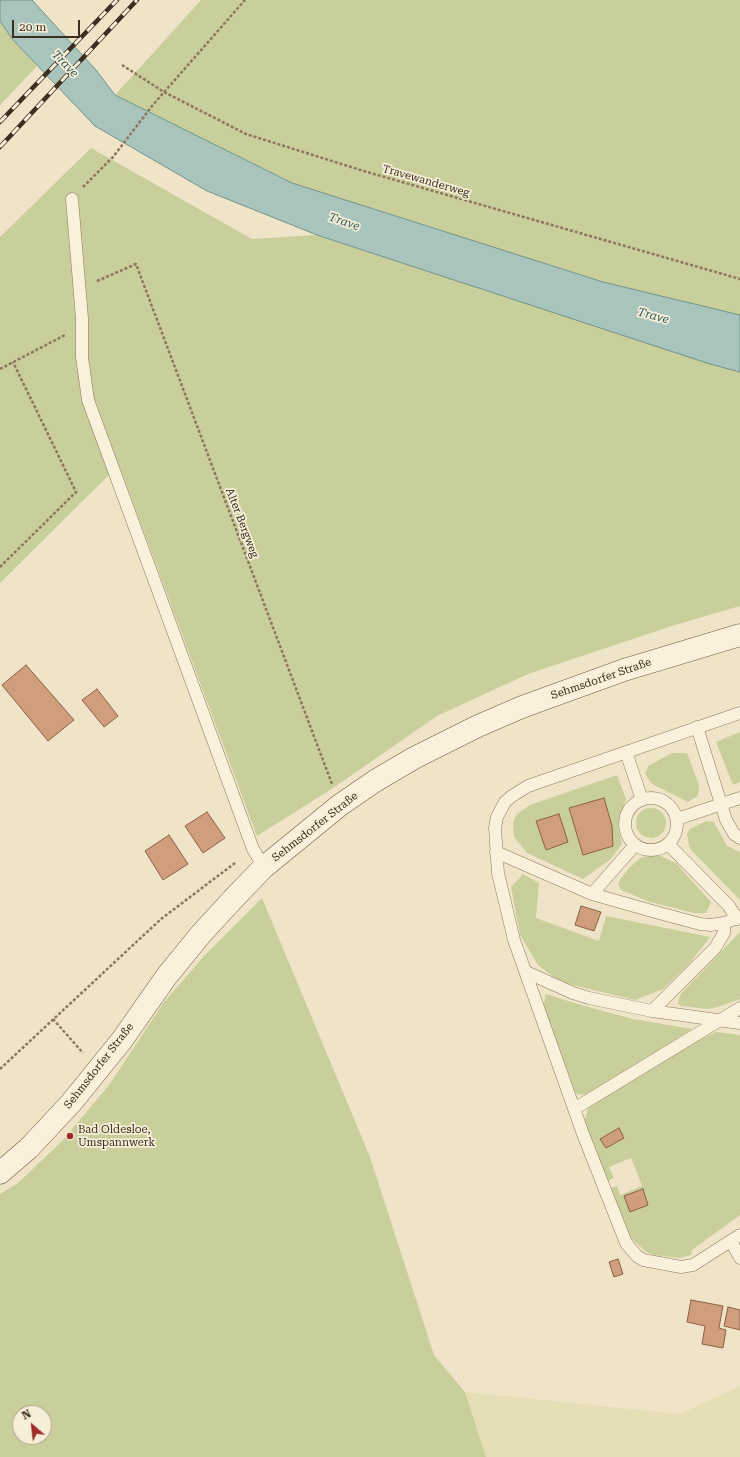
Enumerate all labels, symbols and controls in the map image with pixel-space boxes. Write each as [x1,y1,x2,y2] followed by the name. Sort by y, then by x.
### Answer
[14,12,82,38] scale bar
[19,20,46,34] text: 20 m
[49,47,81,81] water label: Trave
[381,162,471,200] street label: Travewanderweg
[327,210,361,234] water label: Trave
[636,305,670,327] water label: Trave
[223,486,261,560] street label: Alter Bergweg
[549,656,653,702] street label: Sehmsdorfer Straße
[269,789,361,865] street label: Sehmsdorfer Straße
[61,1020,137,1112] street label: Sehmsdorfer Straße
[78,1123,155,1149] place label: Bad Oldesloe, Umspannwerk
[65,1131,75,1141] marker: Bad Oldesloe, Umspannwerk
[12,1405,52,1445] north arrow
[20,1407,33,1423] text: N

